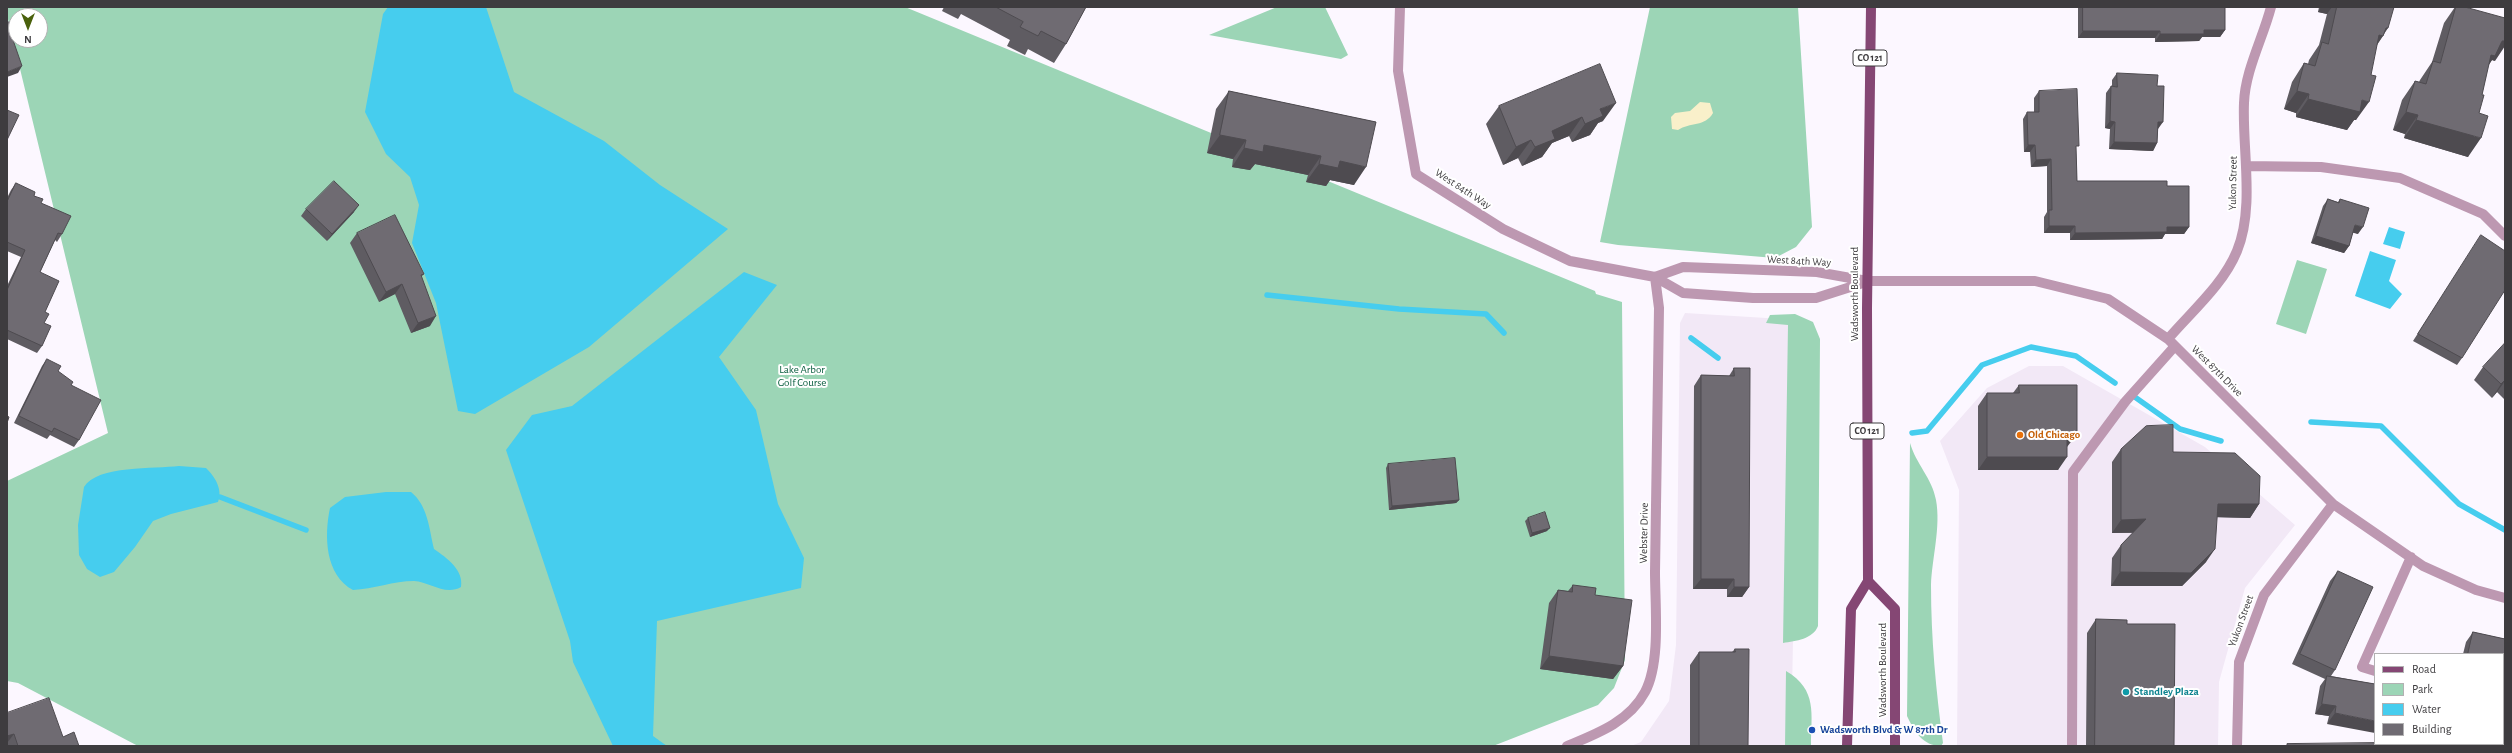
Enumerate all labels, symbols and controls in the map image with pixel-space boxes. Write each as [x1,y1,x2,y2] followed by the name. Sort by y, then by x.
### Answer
[8,8,48,48] north arrow
[24,34,32,45] text: N
[1853,50,1887,66] road number: CO 121
[2226,156,2240,210] street label: Yukon Street
[1432,166,1494,212] street label: West 84th Way
[1848,247,1862,341] street label: Wadsworth Boulevard
[1767,253,1831,269] street label: West 84th Way
[2188,342,2246,400] street label: West 87th Drive
[778,363,826,389] park label: Lake Arbor Golf Course
[1850,423,1884,439] road number: CO 121
[2028,428,2080,442] place label: Old Chicago
[2015,430,2025,440] marker: Old Chicago
[1637,502,1651,564] street label: Webster Drive
[2226,593,2256,649] street label: Yukon Street
[1876,623,1890,717] street label: Wadsworth Boulevard
[2374,653,2504,745] legend
[2412,663,2436,675] text: Road
[2412,683,2433,695] text: Park
[2134,685,2199,699] place label: Standley Plaza
[2121,687,2131,697] marker: Standley Plaza
[2412,703,2441,715] text: Water
[1820,723,1948,737] place label: Wadsworth Blvd & W 87th Dr
[2412,723,2452,735] text: Building
[1807,725,1817,735] marker: Wadsworth Blvd & W 87th Dr

